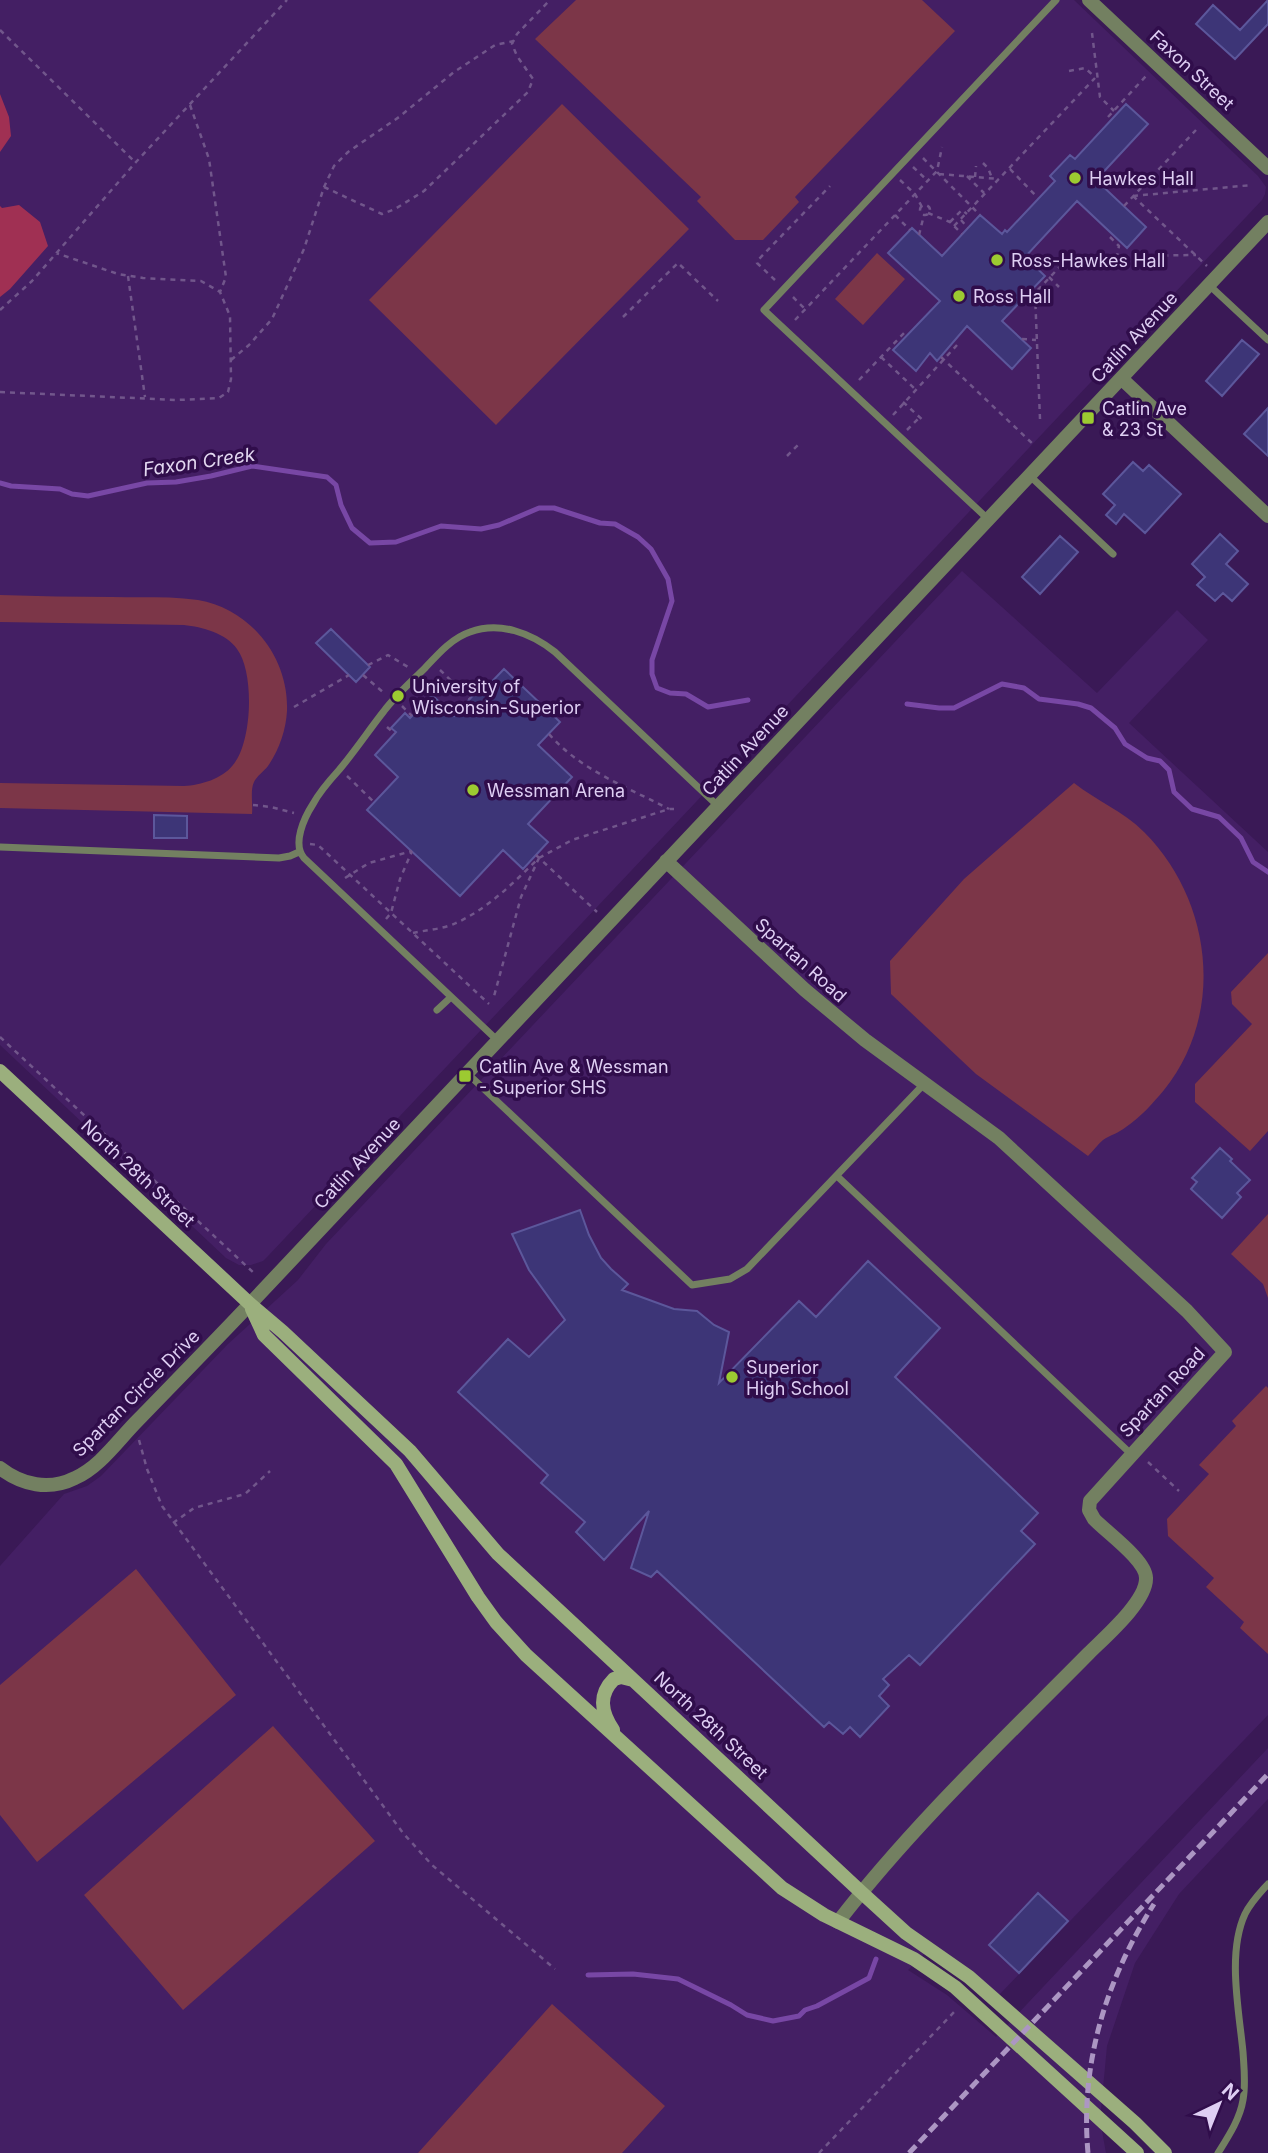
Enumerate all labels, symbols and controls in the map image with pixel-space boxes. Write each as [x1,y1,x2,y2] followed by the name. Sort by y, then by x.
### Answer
[1146,26,1238,114] street label: Faxon Street
[1089,168,1194,189] place label: Hawkes Hall
[1067,170,1083,186] marker: Hawkes Hall
[1011,250,1165,271] place label: Ross-Hawkes Hall
[989,252,1005,268] marker: Ross-Hawkes Hall
[973,286,1051,307] place label: Ross Hall
[1086,287,1182,387] street label: Catlin Avenue
[951,288,967,304] marker: Ross Hall
[1102,398,1187,440] place label: Catlin Ave & 23 St
[1080,410,1096,426] marker: Catlin Ave & 23 St
[141,443,257,481] water label: Faxon Creek
[412,676,581,718] place label: University of Wisconsin-Superior
[390,688,406,704] marker: University of Wisconsin-Superior
[697,700,793,800] street label: Catlin Avenue
[487,780,625,801] place label: Wessman Arena
[465,782,481,798] marker: Wessman Arena
[751,914,851,1006] street label: Spartan Road
[479,1056,669,1098] place label: Catlin Ave & Wessman - Superior SHS
[457,1068,473,1084] marker: Catlin Ave & Wessman - Superior SHS
[309,1113,405,1213] street label: Catlin Avenue
[77,1115,199,1231] street label: North 28th Street
[68,1325,204,1461] street label: Spartan Circle Drive
[1115,1343,1209,1441] street label: Spartan Road
[746,1357,849,1399] place label: Superior High School
[724,1369,740,1385] marker: Superior High School
[650,1667,772,1783] street label: North 28th Street
[1184,2069,1254,2139] north arrow
[1217,2079,1243,2105] text: N

